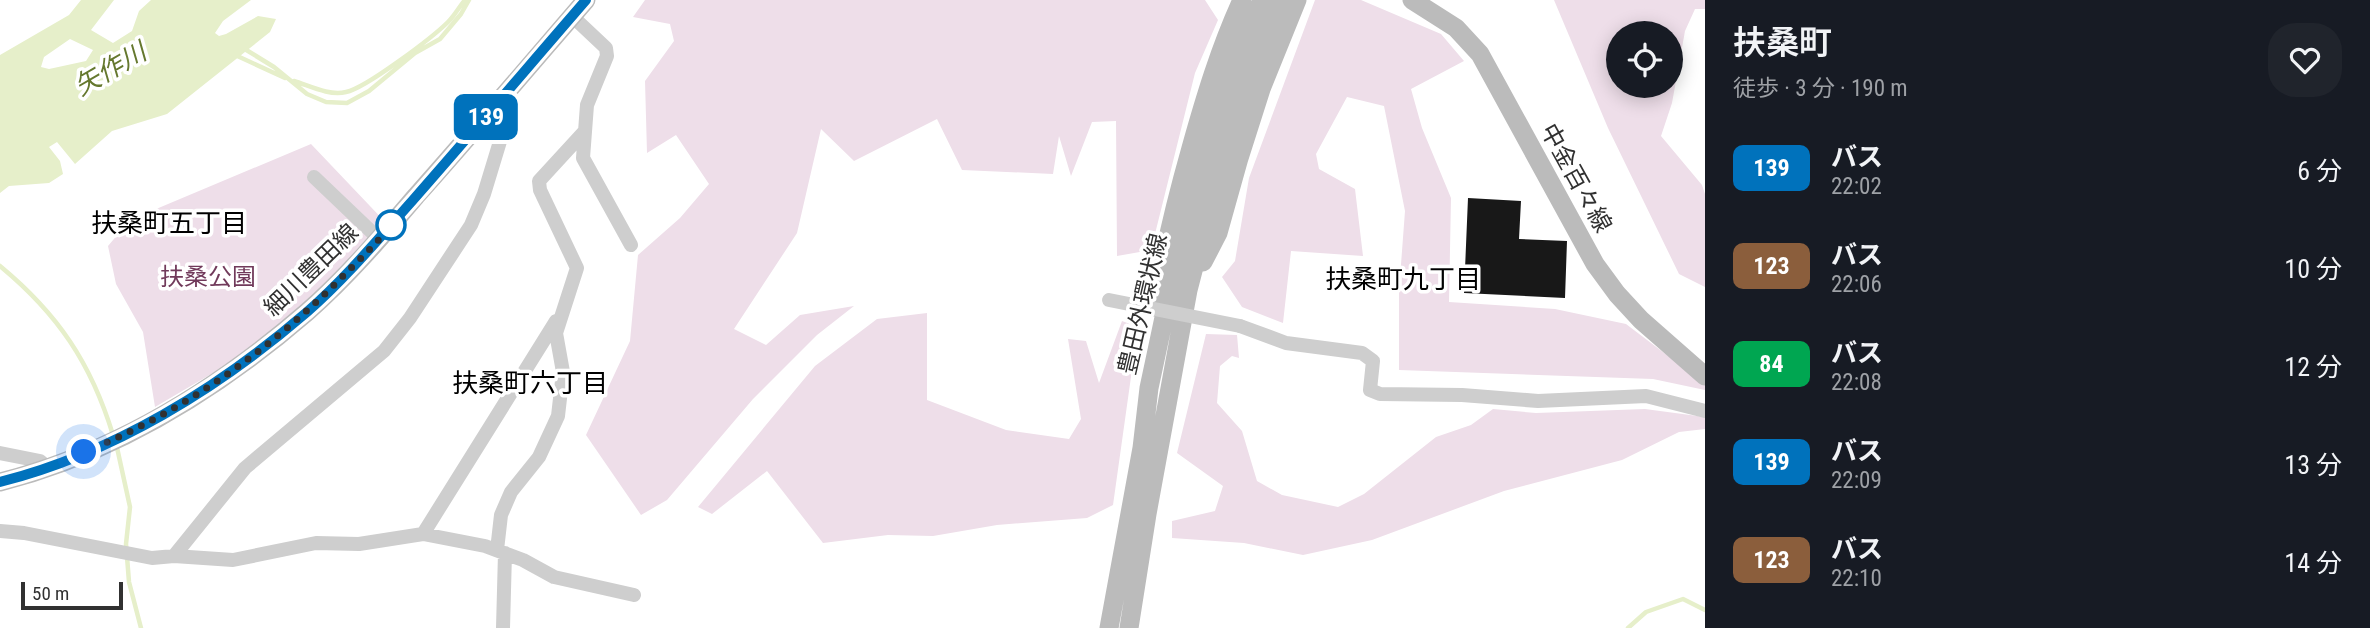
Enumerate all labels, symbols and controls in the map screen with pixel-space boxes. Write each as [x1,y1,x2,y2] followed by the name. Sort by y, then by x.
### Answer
[1606,21,1683,98] map controls
[1606,21,1683,98] button: locate
[1733,23,1832,62] text: 扶桑町
[2268,23,2342,97] button: heart
[69,35,154,101] water label: 矢作川
[1733,75,1908,102] text: 徒歩 · 3 分 · 190 m
[446,94,526,140] line badge: 139
[468,103,504,131] text: 139
[1535,119,1617,237] street label: 中金百々線
[1831,142,1883,172] text: バス
[1753,154,1790,182] text: 139
[2297,156,2342,186] text: 6 分
[1831,173,1882,200] text: 22:02
[91,208,247,238] district label: 扶桑町五丁目
[376,210,406,240] unlabelled marker
[258,218,364,322] street label: 細川豊田線
[1113,231,1173,377] street label: 豊田外環状線
[1831,240,1883,270] text: バス
[1753,252,1790,280] text: 123
[2284,254,2342,284] text: 10 分
[160,263,256,291] park label: 扶桑公園
[1325,264,1481,294] district label: 扶桑町九丁目
[1831,271,1882,298] text: 22:06
[1831,338,1883,368] text: バス
[1759,350,1784,378] text: 84
[2284,352,2342,382] text: 12 分
[452,368,608,398] district label: 扶桑町六丁目
[1831,369,1882,396] text: 22:08
[66,434,101,469] your location
[1831,436,1883,466] text: バス
[1753,448,1790,476] text: 139
[2284,450,2342,480] text: 13 分
[1831,467,1882,494] text: 22:09
[1831,534,1883,564] text: バス
[1753,546,1790,574] text: 123
[2284,548,2342,578] text: 14 分
[1831,565,1882,592] text: 22:10
[21,579,122,611] scale bar
[32,582,69,605] text: 50 m

